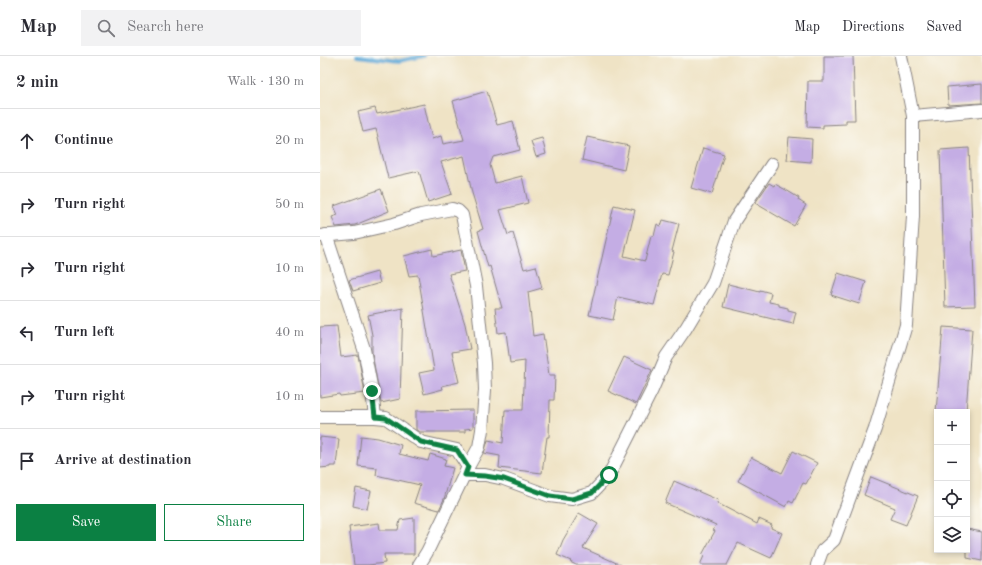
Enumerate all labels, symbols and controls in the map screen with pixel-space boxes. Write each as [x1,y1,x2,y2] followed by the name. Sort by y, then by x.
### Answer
[81,10,361,46] search box
[95,17,117,39] icon: search
[20,18,57,37] text: Map
[127,20,204,35] text: Search here
[794,20,820,34] text: Map
[842,20,904,34] text: Directions
[926,20,962,34] text: Saved
[16,74,59,91] text: 2 min
[227,75,304,88] text: Walk · 130 m
[16,130,38,152] icon: ahead
[54,133,113,148] text: Continue
[275,134,304,147] text: 20 m
[16,194,38,216] icon: right
[54,197,125,212] text: Turn right
[275,198,304,211] text: 50 m
[16,258,38,280] icon: right
[54,261,125,276] text: Turn right
[275,262,304,275] text: 10 m
[16,322,38,344] icon: left
[54,325,114,340] text: Turn left
[275,326,304,339] text: 40 m
[363,382,381,400] route end
[16,386,38,408] icon: right
[54,389,125,404] text: Turn right
[275,390,304,403] text: 10 m
[934,409,970,553] map controls
[934,409,970,445] button: +
[934,445,970,481] button: −
[16,450,38,472] icon: arrive
[54,453,192,468] text: Arrive at destination
[600,466,618,484] route start
[934,481,970,517] button: locate
[16,504,156,541] button: Save
[164,504,304,541] button: Share
[934,517,970,553] button: layers

